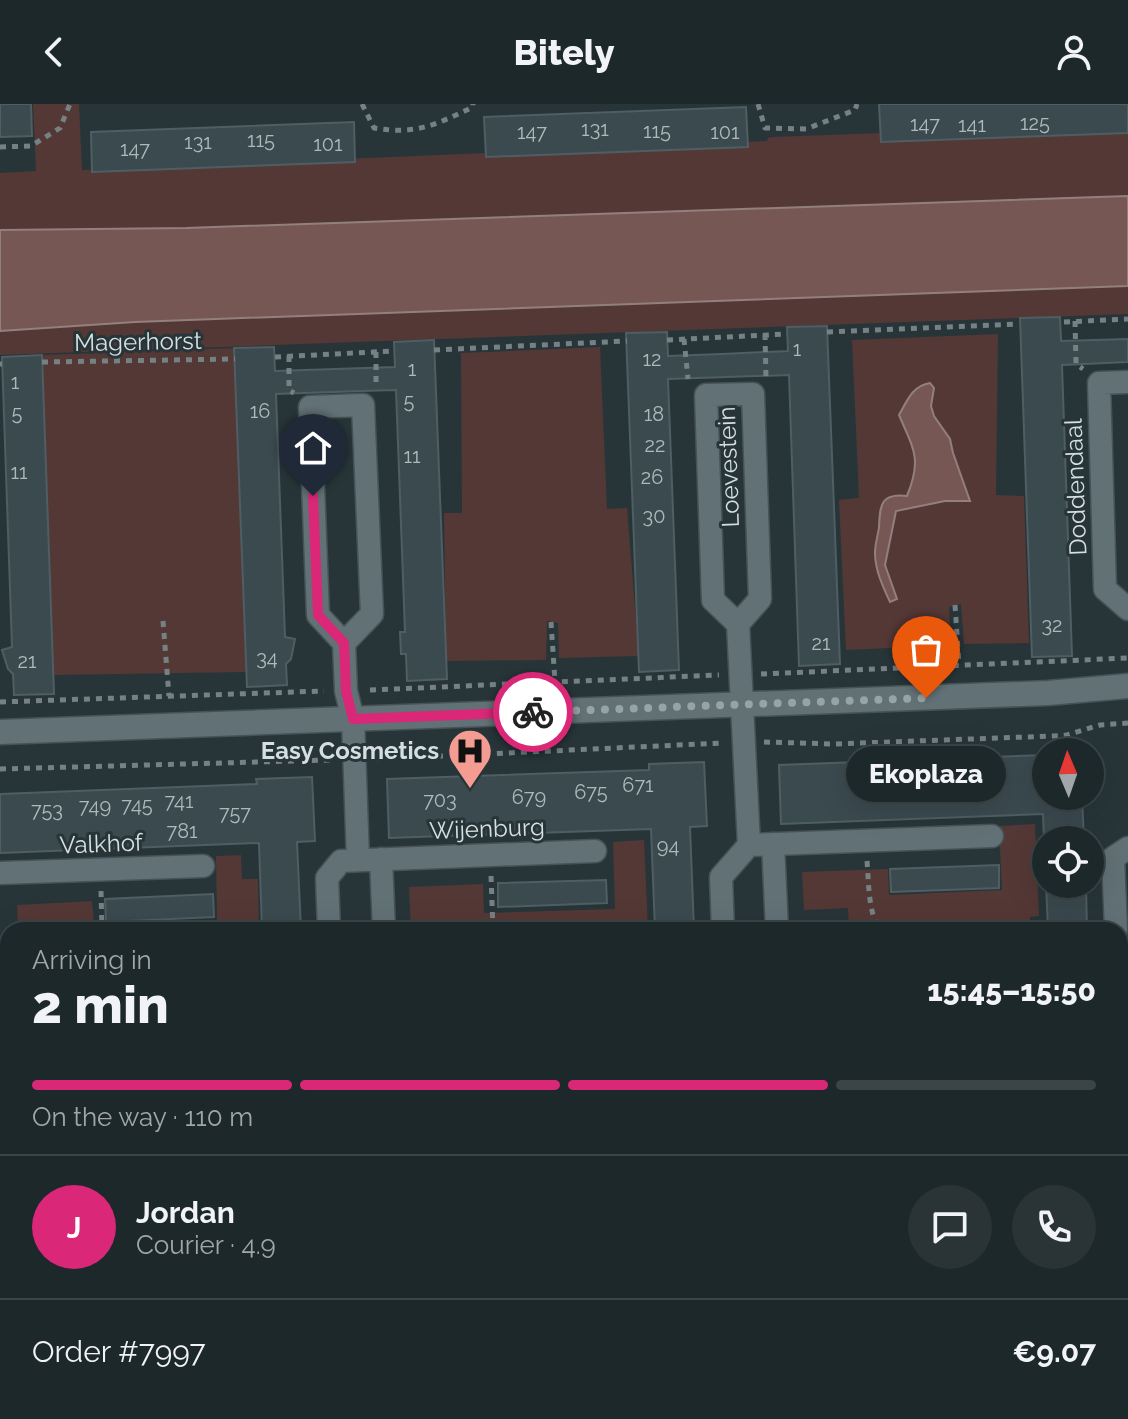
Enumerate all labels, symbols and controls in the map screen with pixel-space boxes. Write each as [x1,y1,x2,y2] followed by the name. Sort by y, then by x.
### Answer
[32,30,76,74] icon: back
[1052,30,1096,74] icon: person
[513,31,615,73] text: Bitely
[1020,111,1050,135] house number: 125
[910,112,940,136] house number: 147
[958,113,986,137] house number: 141
[581,117,609,141] house number: 131
[643,119,671,143] house number: 115
[517,120,547,144] house number: 147
[710,120,740,144] house number: 101
[247,128,275,152] house number: 115
[184,130,212,154] house number: 131
[313,132,343,156] house number: 101
[120,137,150,161] house number: 147
[74,326,202,357] street label: Magerhorst
[793,337,802,361] house number: 1
[643,347,661,371] house number: 12
[408,357,417,381] house number: 1
[11,370,20,394] house number: 1
[404,389,415,413] house number: 5
[250,399,270,423] house number: 16
[12,401,23,425] house number: 5
[644,402,664,426] house number: 18
[712,406,745,528] street label: Loevestein
[279,414,347,496] pin
[1059,418,1092,556] street label: Doddendaal
[291,426,335,470] icon: home
[645,433,665,457] house number: 22
[403,444,421,468] house number: 11
[10,460,28,484] house number: 11
[641,465,663,489] house number: 26
[643,504,665,528] house number: 30
[1041,613,1063,637] house number: 32
[892,616,960,698] pin
[904,628,948,672] icon: bag
[812,631,831,655] house number: 21
[256,646,278,670] house number: 34
[18,649,37,673] house number: 21
[493,672,573,752] courier
[511,690,555,734] icon: bike
[446,727,494,790] hospital icon: Easy Cosmetics
[261,736,439,765] place label: Easy Cosmetics
[1032,738,1104,810] north arrow
[1032,738,1104,898] map controls
[846,746,1006,802] callout: Ekoplaza
[869,759,983,789] text: Ekoplaza
[622,773,654,797] house number: 671
[574,780,608,804] house number: 675
[512,785,546,809] house number: 679
[423,788,457,812] house number: 703
[164,789,194,813] house number: 741
[121,793,153,817] house number: 745
[79,794,111,818] house number: 749
[31,798,63,822] house number: 753
[219,801,251,825] house number: 757
[429,812,545,845] street label: Wijenburg
[166,819,198,843] house number: 781
[1032,826,1104,898] button: locate
[59,828,144,859] street label: Valkhof
[657,834,679,858] house number: 94
[32,945,152,975] text: Arriving in
[927,973,1096,1008] text: 15:45–15:50
[32,974,169,1035] text: 2 min
[32,1102,253,1132] text: On the way · 110 m
[908,1185,992,1269] button: chat
[1012,1185,1096,1269] button: phone
[136,1195,235,1230] text: Jordan
[67,1210,81,1245] text: J
[136,1230,276,1260] text: Courier · 4.9
[32,1334,206,1369] text: Order #7997
[1012,1334,1096,1369] text: €9.07

